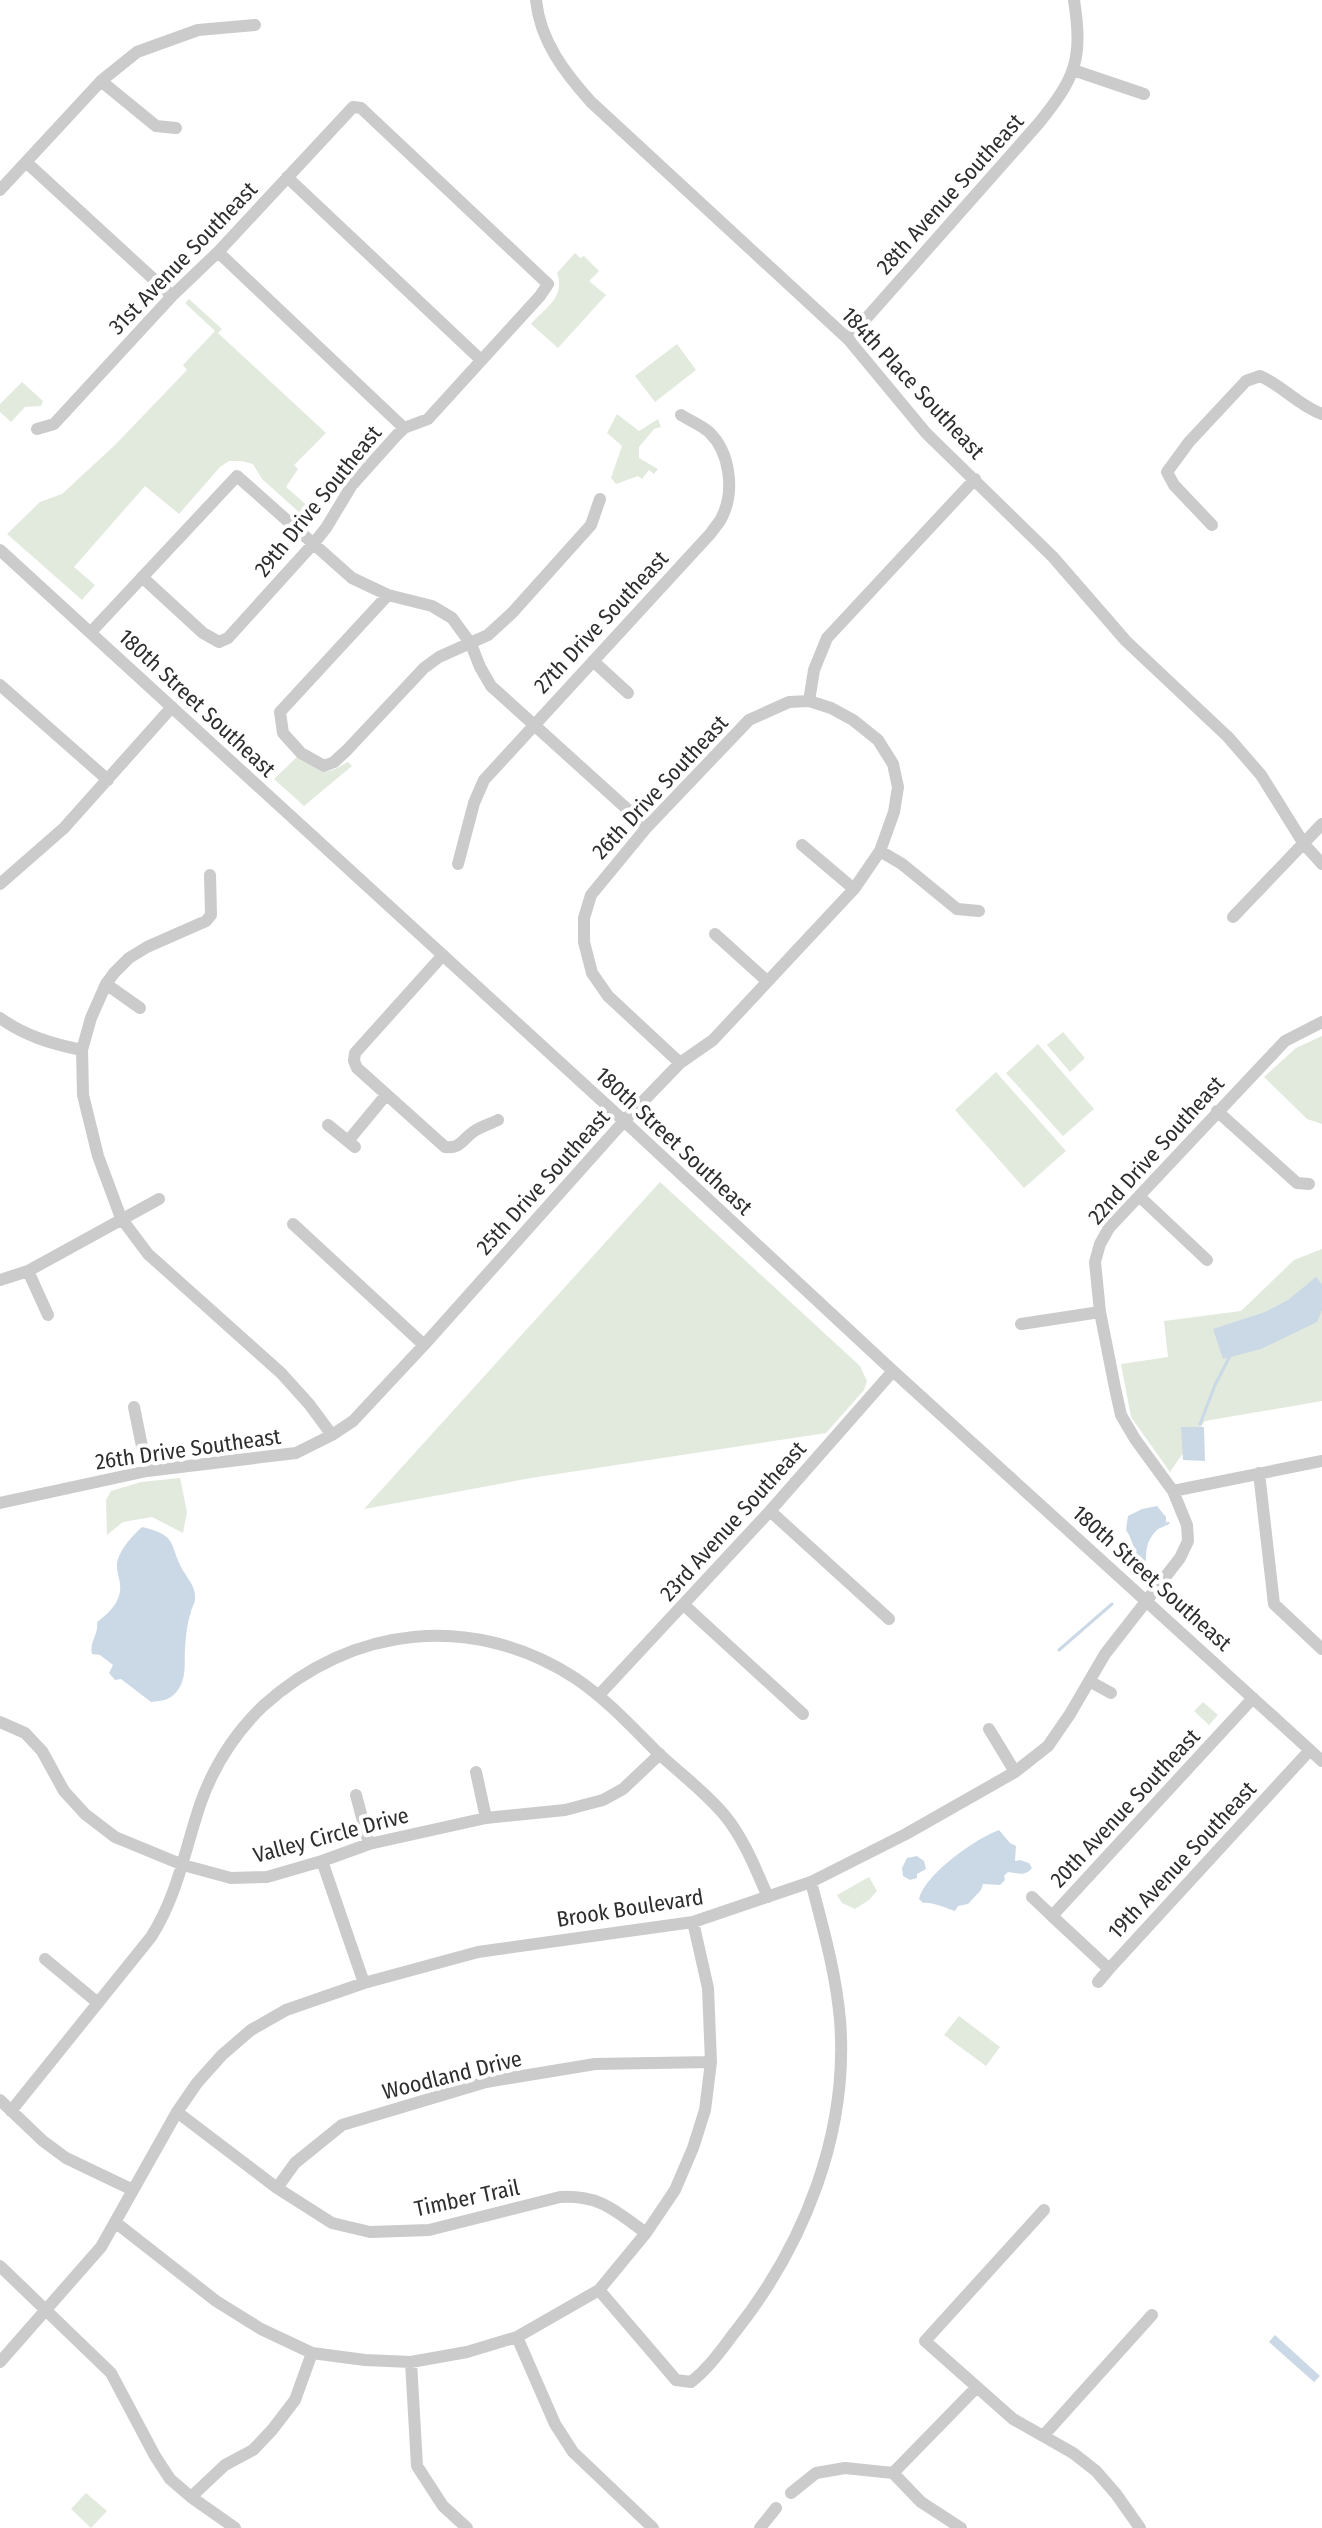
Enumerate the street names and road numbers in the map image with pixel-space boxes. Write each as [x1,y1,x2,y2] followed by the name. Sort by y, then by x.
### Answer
[871,108,1030,280] street label: 28th Avenue Southeast
[103,176,263,340] street label: 31st Avenue Southeast
[836,302,991,465] street label: 184th Place Southeast
[249,419,388,582] street label: 29th Drive Southeast
[528,545,674,699] street label: 27th Drive Southeast
[113,623,282,783] street label: 180th Street Southeast
[586,709,734,865] street label: 26th Drive Southeast
[590,1061,759,1221] street label: 180th Street Southeast
[1082,1070,1230,1230] street label: 22nd Drive Southeast
[471,1103,616,1260] street label: 25th Drive Southeast
[94,1423,283,1475] street label: 26th Drive Southeast
[654,1435,812,1606] street label: 23rd Avenue Southeast
[1067,1499,1238,1657] street label: 180th Street Southeast
[1045,1722,1206,1893] street label: 20th Avenue Southeast
[1102,1775,1262,1944] street label: 19th Avenue Southeast
[250,1801,412,1869] street label: Valley Circle Drive
[555,1883,705,1933] street label: Brook Boulevard
[379,2045,525,2105] street label: Woodland Drive
[412,2174,522,2222] street label: Timber Trail

